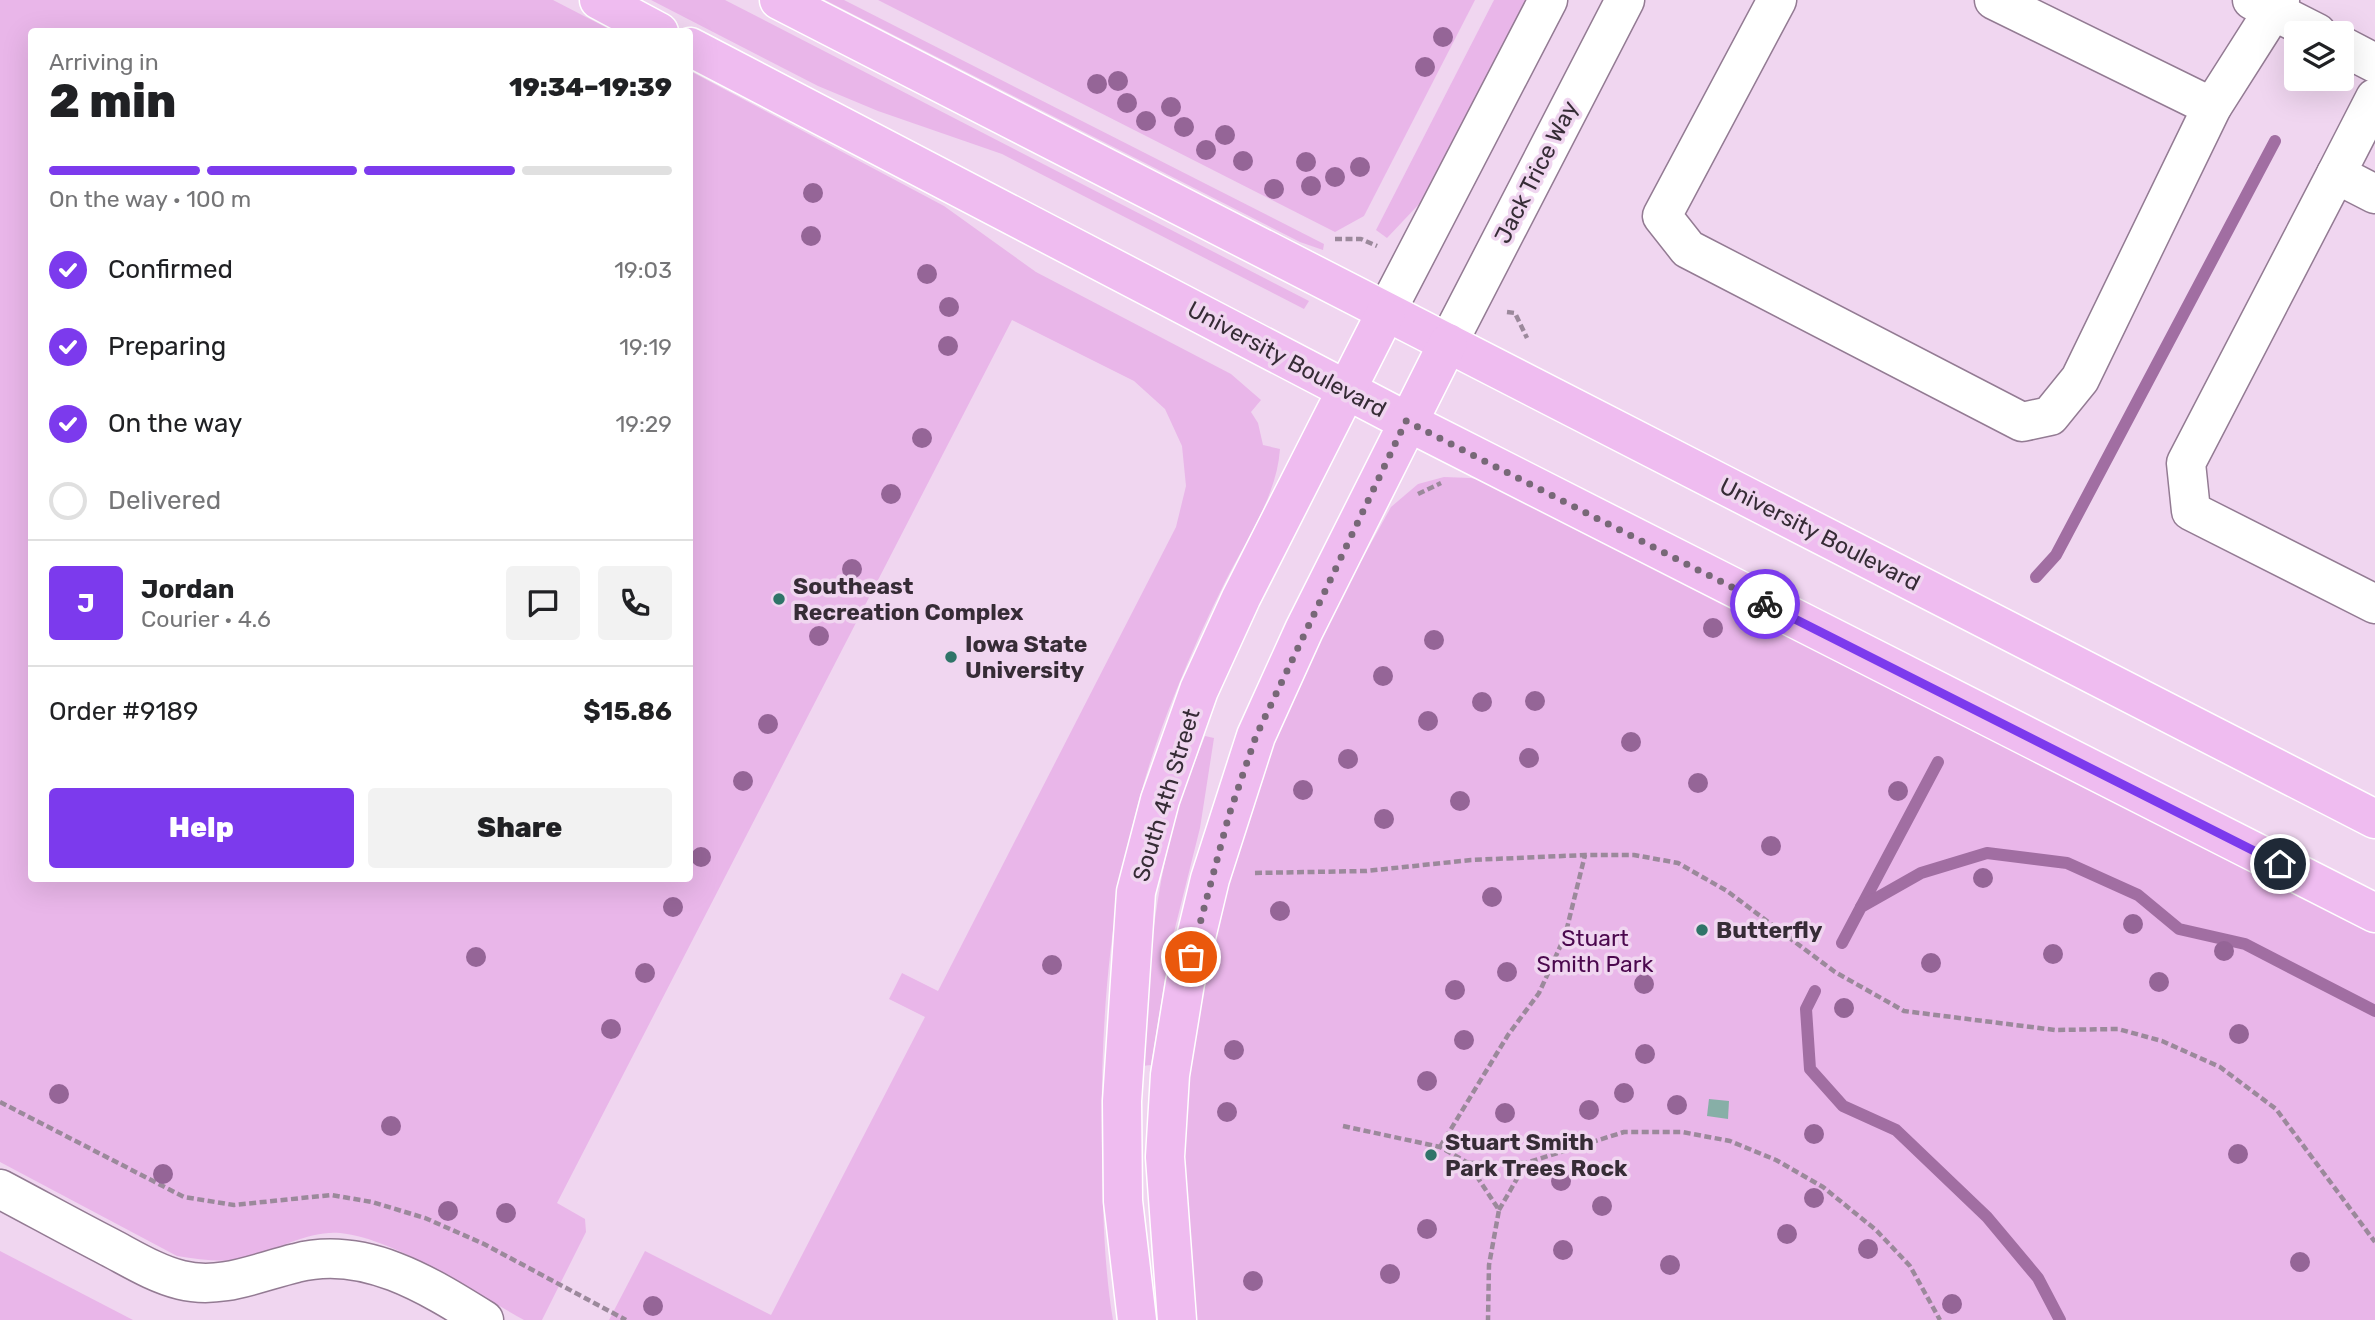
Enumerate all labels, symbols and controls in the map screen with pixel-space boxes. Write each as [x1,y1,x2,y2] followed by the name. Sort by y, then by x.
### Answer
[2284,21,2354,91] map controls
[2284,21,2354,91] button: layers
[49,48,159,76] text: Arriving in
[509,72,672,103] text: 19:34–19:39
[49,74,176,129] text: 2 min
[1488,96,1584,248] street label: Jack Trice Way
[49,185,251,213] text: On the way · 100 m
[49,251,87,289] icon: check
[108,254,233,285] text: Confirmed
[614,256,672,284] text: 19:03
[1183,295,1391,423] street label: University Boulevard
[49,328,87,366] icon: check
[108,331,226,362] text: Preparing
[619,333,672,361] text: 19:19
[49,405,87,443] icon: check
[108,408,242,439] text: On the way
[615,410,672,438] text: 19:29
[1715,471,1925,597] street label: University Boulevard
[108,485,221,516] text: Delivered
[506,566,580,640] button: chat
[598,566,672,640] button: phone
[1730,569,1800,639] courier
[793,572,1024,626] place label: Southeast Recreation Complex
[141,574,234,605] text: Jordan
[1746,585,1784,623] icon: bike
[77,588,95,619] text: J
[771,591,787,607] marker: Southeast Recreation Complex
[141,605,271,633] text: Courier · 4.6
[965,630,1087,684] place label: Iowa State University
[943,649,959,665] marker: Iowa State University
[49,696,199,727] text: Order #9189
[583,696,672,727] text: $15.86
[1126,705,1206,885] street label: South 4th Street
[49,788,354,868] button: Help
[368,788,672,868] button: Share
[2250,834,2310,894] pin
[2261,845,2299,883] icon: home
[1716,916,1823,944] place label: Butterfly
[1694,922,1710,938] marker: Butterfly
[1537,924,1654,978] park label: Stuart Smith Park
[1161,927,1221,987] pin
[1172,938,1210,976] icon: bag
[1445,1128,1628,1182] place label: Stuart Smith Park Trees Rock
[1423,1147,1439,1163] marker: Stuart Smith Park Trees Rock

